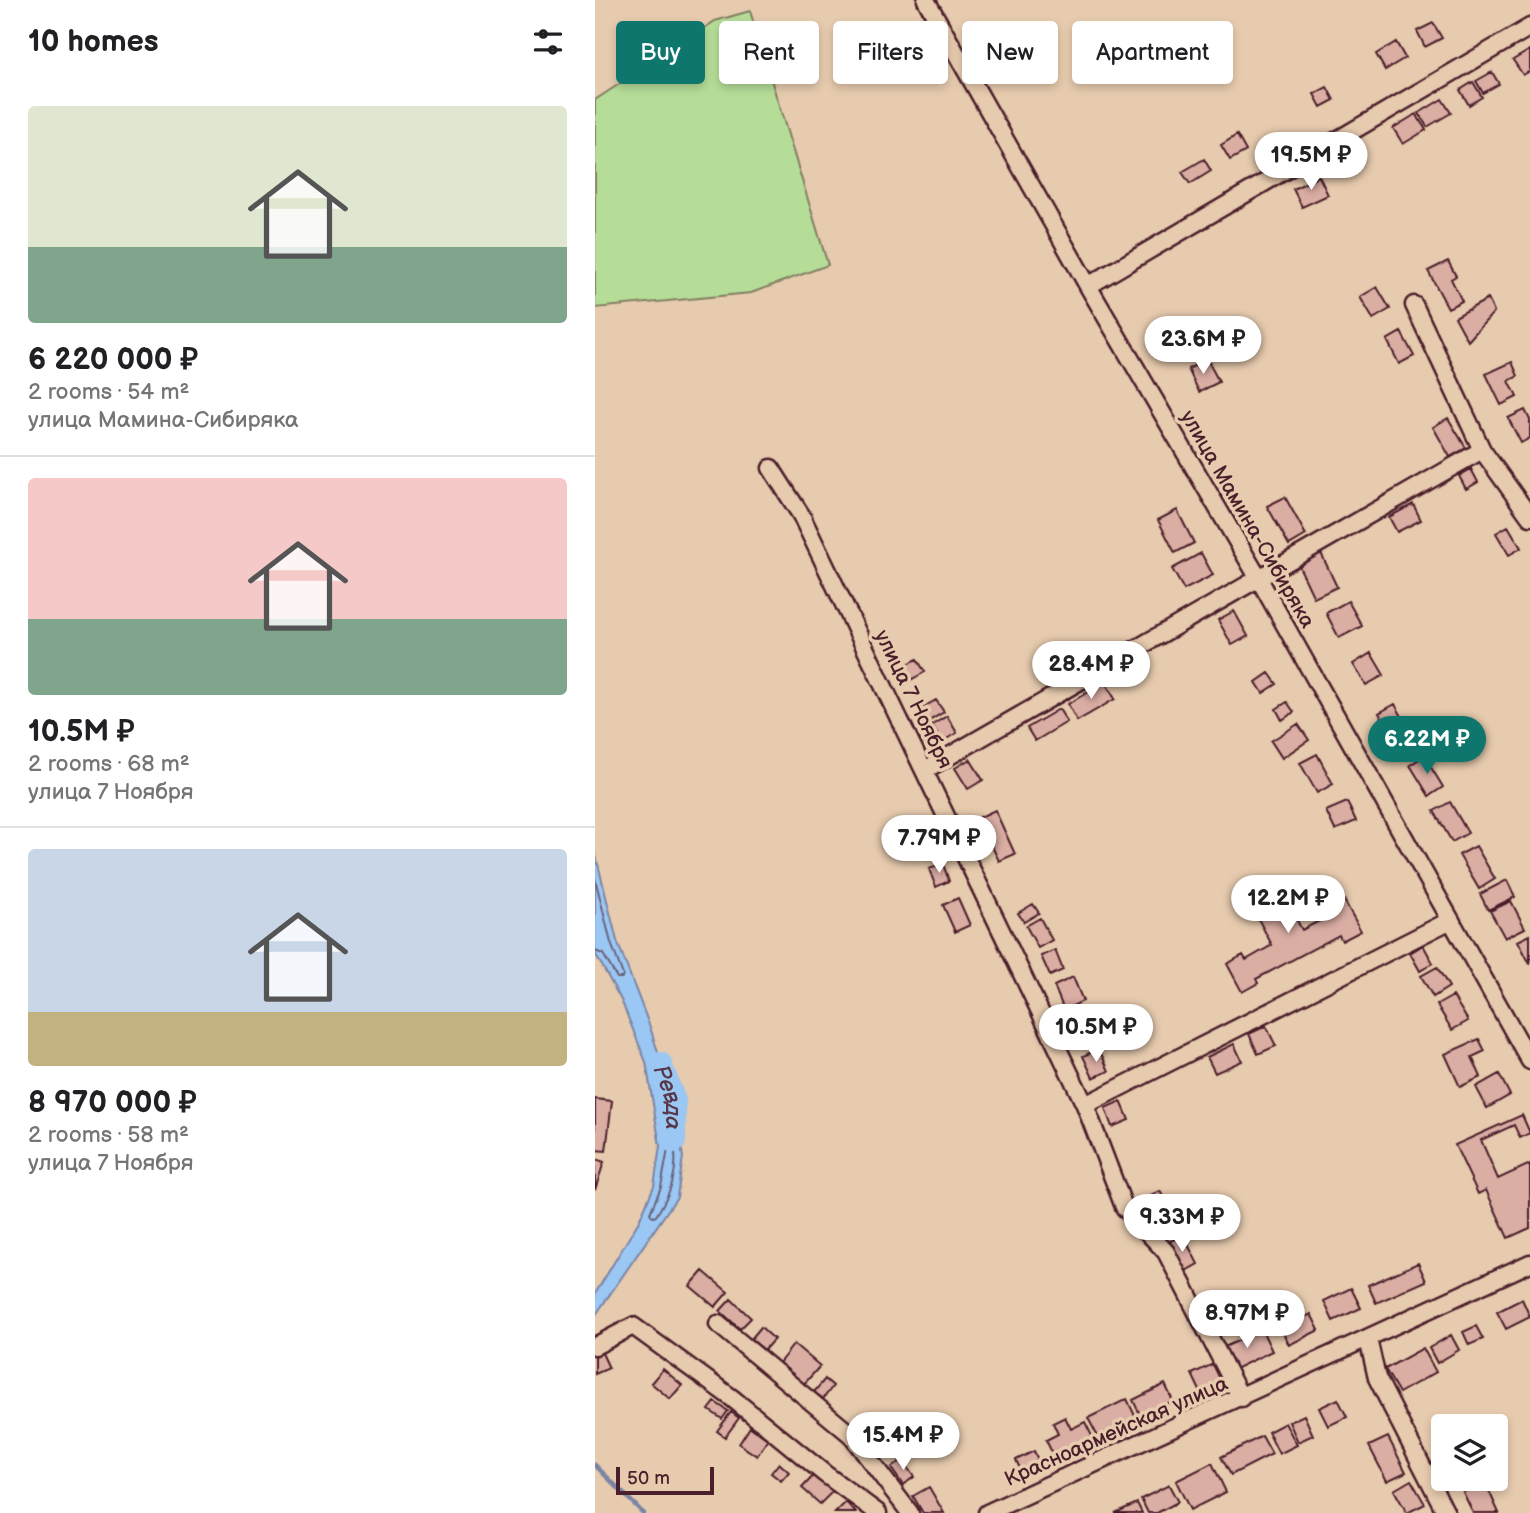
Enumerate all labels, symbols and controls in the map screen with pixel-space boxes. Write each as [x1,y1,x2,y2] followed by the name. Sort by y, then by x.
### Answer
[616,21,705,84] chip: Buy
[719,21,819,84] chip: Rent
[833,21,948,84] chip: Filters
[962,21,1058,84] chip: New
[1072,21,1233,84] chip: Apartment
[529,23,567,61] icon: filters
[28,24,159,60] text: 10 homes
[1246,132,1376,192] pin: 19.5M ₽
[1271,141,1351,169] text: 19.5M ₽
[235,151,361,277] icon: home
[1138,316,1268,376] pin: 23.6M ₽
[1160,325,1246,353] text: 23.6M ₽
[28,342,198,378] text: 6 220 000 ₽
[28,378,190,406] text: 2 rooms · 54 m²
[28,406,299,434] text: улица Мамина-Сибиряка
[1175,406,1320,633] street label: улица Мамина-Сибиряка
[235,523,361,649] icon: home
[869,626,958,773] street label: улица 7 Ноября
[1026,642,1156,701] pin: 28.4M ₽
[1048,650,1134,678] text: 28.4M ₽
[28,714,135,750] text: 10.5M ₽
[1362,716,1492,776] pin: 6.22M ₽
[1384,725,1470,753] text: 6.22M ₽
[28,750,190,778] text: 2 rooms · 68 m²
[28,778,194,806] text: улица 7 Ноября
[874,816,1004,875] pin: 7.79M ₽
[897,824,981,852] text: 7.79M ₽
[1223,876,1353,935] pin: 12.2M ₽
[1247,884,1329,912] text: 12.2M ₽
[235,894,361,1020] icon: home
[1031,1004,1161,1064] pin: 10.5M ₽
[1055,1013,1137,1041] text: 10.5M ₽
[646,1061,687,1130] water label: Ревда
[28,1085,197,1121] text: 8 970 000 ₽
[28,1121,189,1149] text: 2 rooms · 58 m²
[28,1149,194,1177] text: улица 7 Ноября
[1117,1194,1247,1254] pin: 9.33M ₽
[1140,1203,1224,1231] text: 9.33M ₽
[1182,1290,1312,1350] pin: 8.97M ₽
[1205,1299,1289,1327] text: 8.97M ₽
[1001,1371,1232,1492] street label: Красноармейская улица
[838,1412,968,1472] pin: 15.4M ₽
[1431,1414,1508,1491] map controls
[1431,1414,1508,1491] button: layers
[863,1421,943,1449] text: 15.4M ₽
[616,1464,714,1496] scale bar
[627,1467,670,1490] text: 50 m

